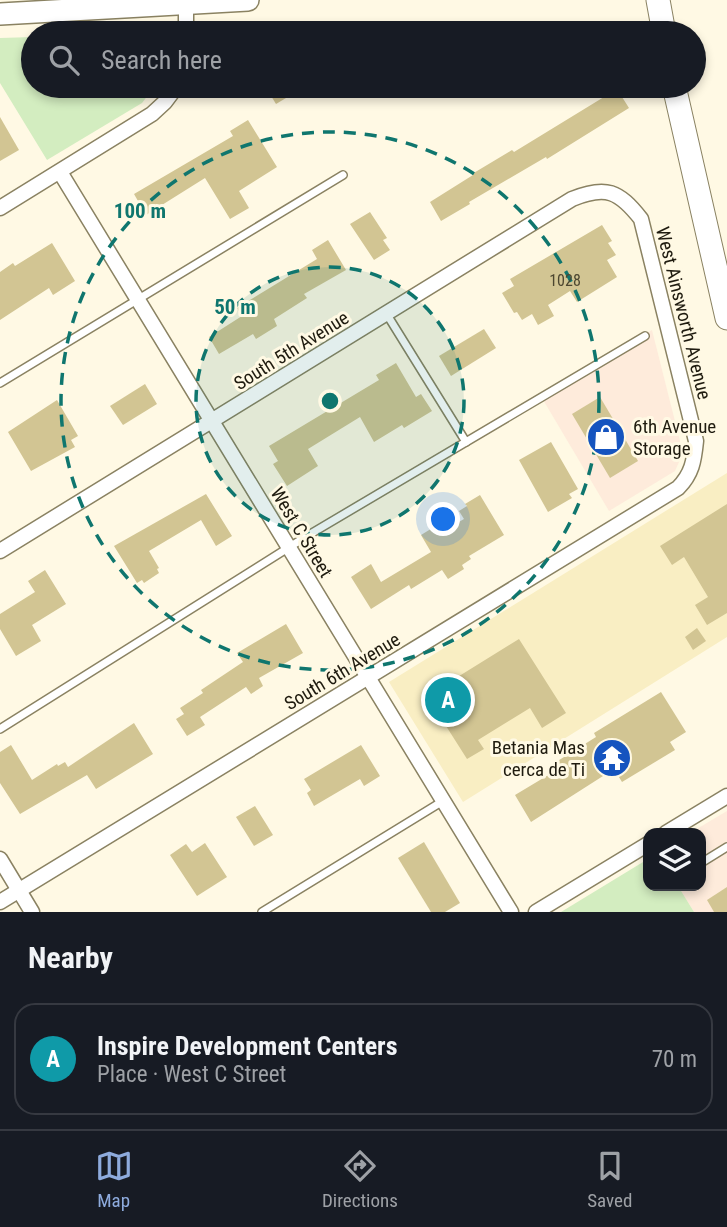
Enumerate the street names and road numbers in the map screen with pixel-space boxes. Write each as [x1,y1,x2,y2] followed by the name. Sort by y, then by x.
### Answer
[651,225,716,402] street label: West Ainsworth Avenue
[230,306,353,395] street label: South 5th Avenue
[266,483,338,582] street label: West C Street
[280,628,404,715] street label: South 6th Avenue

